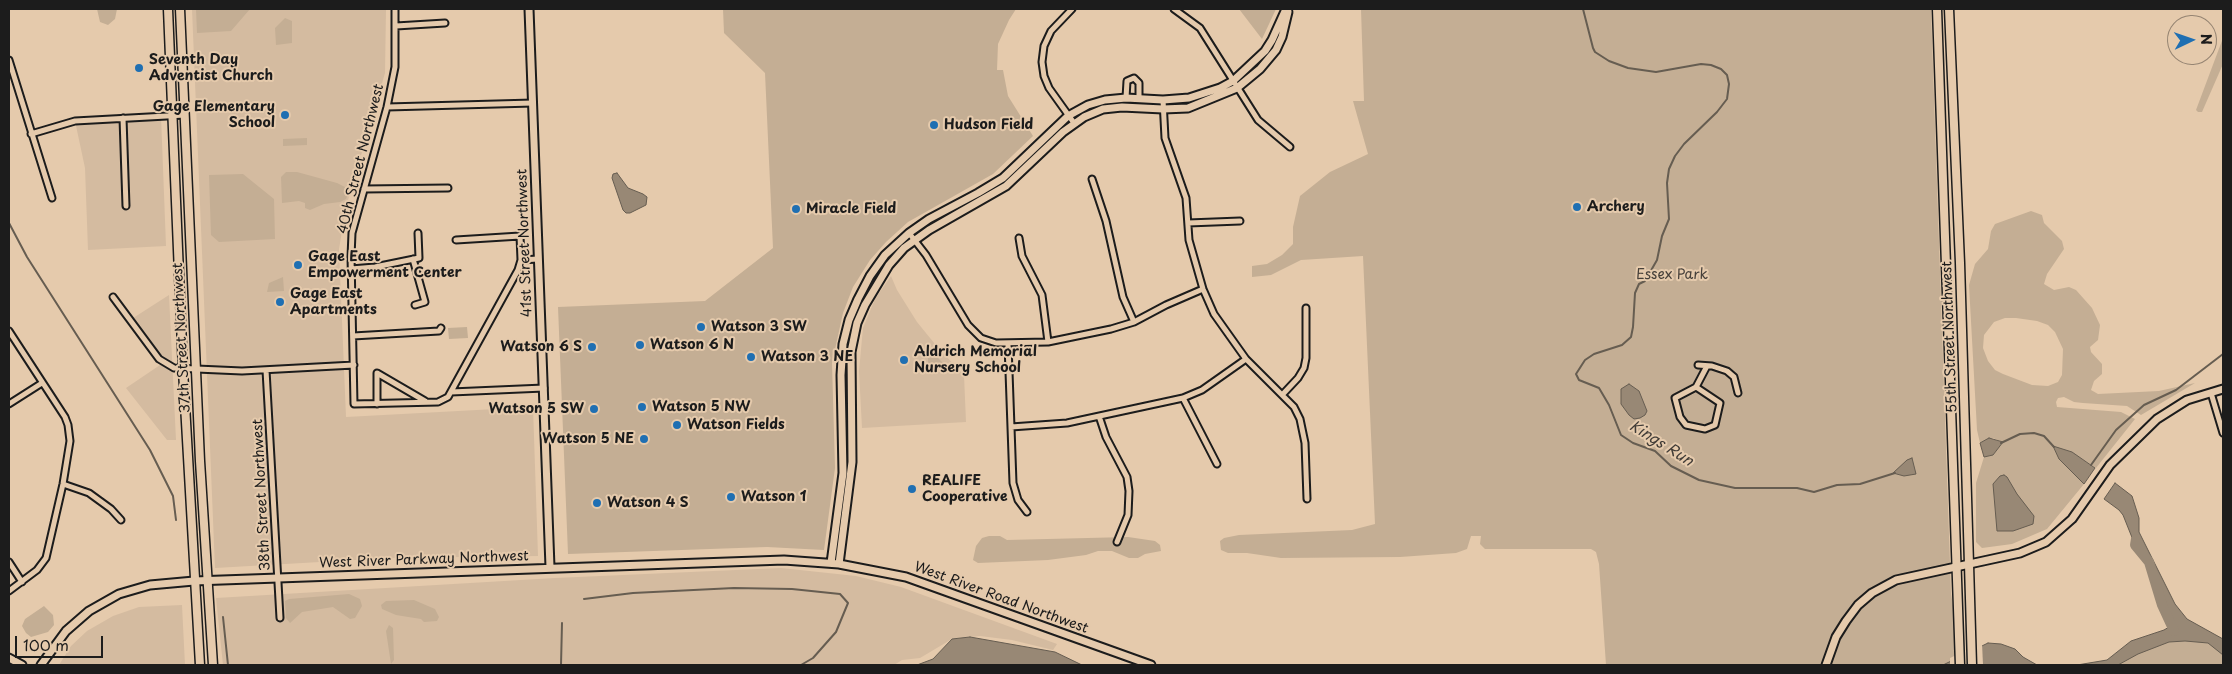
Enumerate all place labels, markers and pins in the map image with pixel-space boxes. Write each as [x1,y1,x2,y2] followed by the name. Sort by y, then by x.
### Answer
[149,52,273,84] place label: Seventh Day Adventist Church
[133,62,145,74] marker: Seventh Day Adventist Church
[153,99,275,132] place label: Gage Elementary School
[279,109,291,121] marker: Gage Elementary School
[944,117,1033,133] place label: Hudson Field
[928,119,940,131] marker: Hudson Field
[1587,199,1645,215] place label: Archery
[806,201,896,217] place label: Miracle Field
[1571,201,1583,213] marker: Archery
[790,203,802,215] marker: Miracle Field
[308,249,462,282] place label: Gage East Empowerment Center
[292,259,304,271] marker: Gage East Empowerment Center
[290,286,377,318] place label: Gage East Apartments
[274,296,286,308] marker: Gage East Apartments
[711,319,807,335] place label: Watson 3 SW
[695,321,707,333] marker: Watson 3 SW
[650,337,734,353] place label: Watson 6 N
[500,339,582,355] place label: Watson 6 S
[634,339,646,351] marker: Watson 6 N
[586,341,598,353] marker: Watson 6 S
[914,344,1037,377] place label: Aldrich Memorial Nursery School
[761,349,853,365] place label: Watson 3 NE
[745,351,757,363] marker: Watson 3 NE
[898,354,910,366] marker: Aldrich Memorial Nursery School
[652,399,750,415] place label: Watson 5 NW
[488,401,584,417] place label: Watson 5 SW
[636,401,648,413] marker: Watson 5 NW
[588,403,600,415] marker: Watson 5 SW
[687,417,785,433] place label: Watson Fields
[671,419,683,431] marker: Watson Fields
[542,431,634,447] place label: Watson 5 NE
[638,433,650,445] marker: Watson 5 NE
[922,473,1008,506] place label: REALIFE Cooperative
[906,483,918,495] marker: REALIFE Cooperative
[741,489,806,505] place label: Watson 1
[725,491,737,503] marker: Watson 1
[607,495,688,511] place label: Watson 4 S
[591,497,603,509] marker: Watson 4 S

